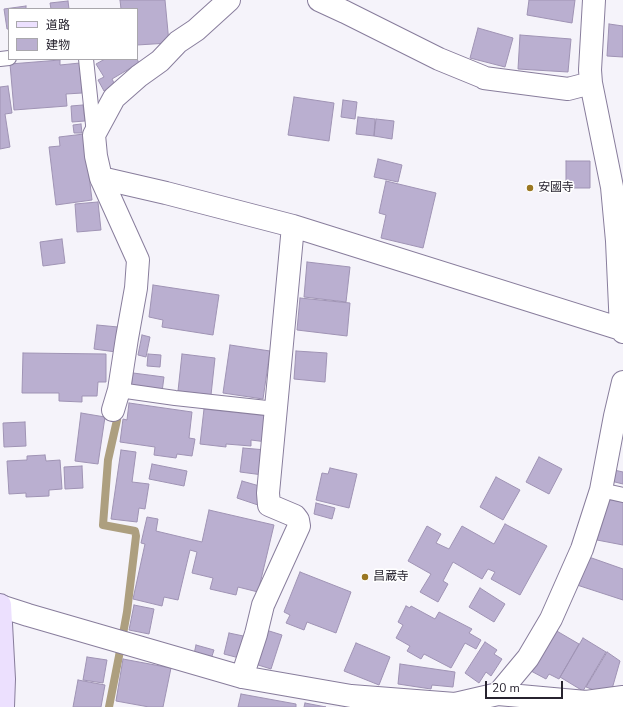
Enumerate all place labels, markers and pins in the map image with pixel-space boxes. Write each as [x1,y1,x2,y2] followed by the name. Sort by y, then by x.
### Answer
[538,181,574,195] place label: 安國寺
[525,183,535,193] marker: 安國寺
[373,570,409,584] place label: 昌蔵寺
[360,572,370,582] marker: 昌蔵寺

